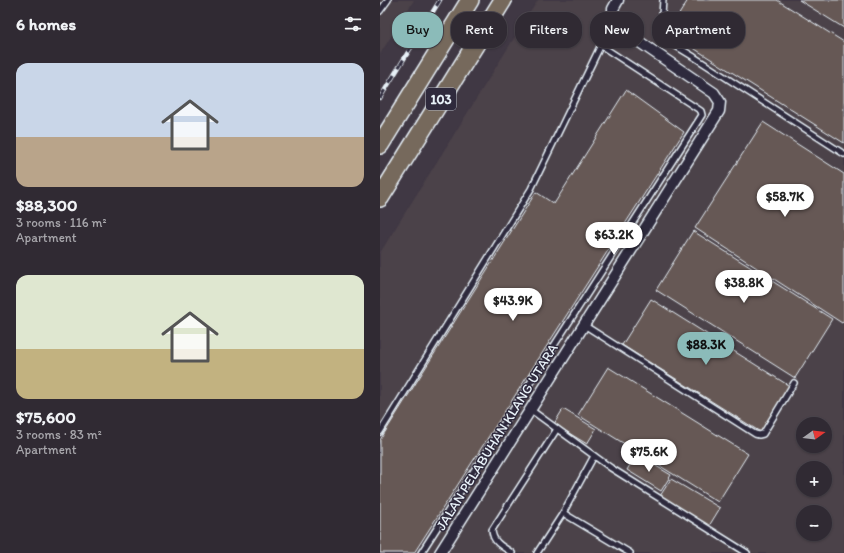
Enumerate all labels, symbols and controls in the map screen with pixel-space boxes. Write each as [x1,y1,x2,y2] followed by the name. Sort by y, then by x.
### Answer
[392,12,443,48] chip: Buy
[451,12,507,48] chip: Rent
[515,12,582,48] chip: Filters
[590,12,644,48] chip: New
[652,12,745,48] chip: Apartment
[342,13,364,35] icon: filters
[16,14,76,34] text: 6 homes
[426,88,456,110] road number: 103
[154,89,226,161] icon: home
[752,184,818,218] pin: $58.7K
[766,189,804,204] text: $58.7K
[16,195,78,215] text: $88,300
[16,215,107,230] text: 3 rooms · 116 m²
[581,222,647,256] pin: $63.2K
[595,227,633,242] text: $63.2K
[16,230,77,245] text: Apartment
[711,270,777,304] pin: $38.8K
[724,275,764,290] text: $38.8K
[480,288,546,322] pin: $43.9K
[493,293,533,308] text: $43.9K
[154,301,226,373] icon: home
[673,332,739,366] pin: $88.3K
[686,337,726,352] text: $88.3K
[432,341,562,533] street label: JALAN PELABUHAN KLANG UTARA
[16,407,76,427] text: $75,600
[796,417,832,453] north arrow
[796,417,832,541] map controls
[16,427,102,442] text: 3 rooms · 83 m²
[616,439,682,473] pin: $75.6K
[16,442,77,457] text: Apartment
[630,444,668,459] text: $75.6K
[796,461,832,497] button: +
[796,505,832,541] button: −

